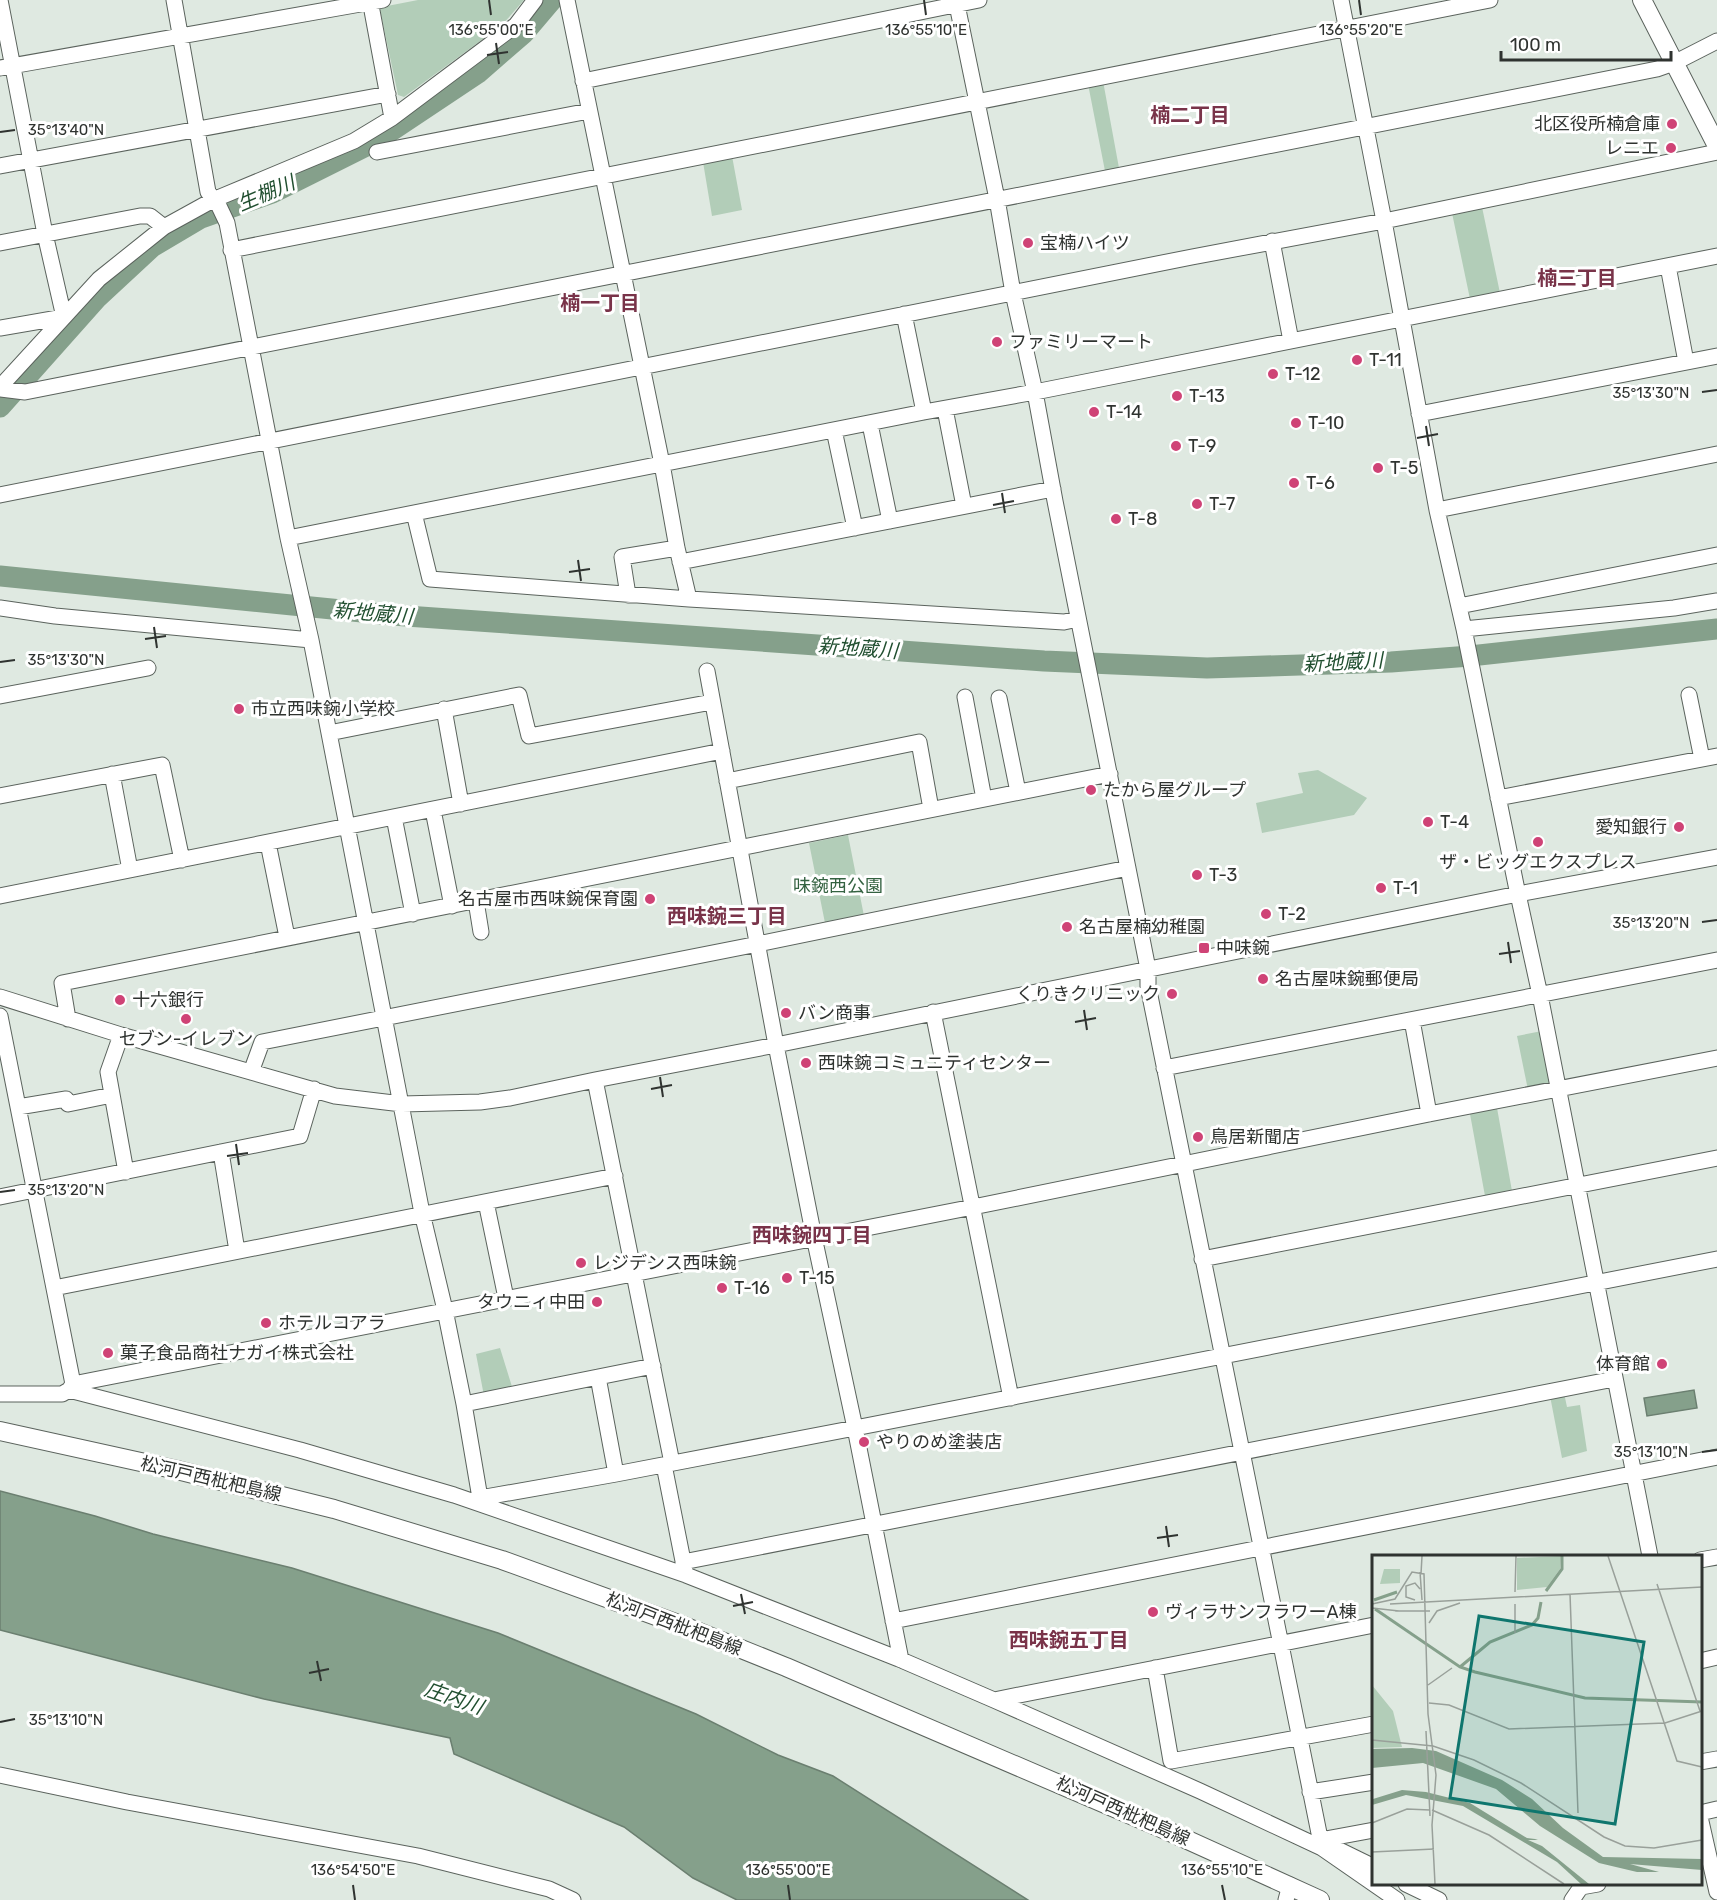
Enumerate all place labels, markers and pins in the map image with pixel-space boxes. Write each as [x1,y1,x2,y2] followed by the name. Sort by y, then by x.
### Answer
[1534,113,1660,135] place label: 北区役所楠倉庫
[1665,117,1679,131] marker: 北区役所楠倉庫
[1605,137,1659,159] place label: レニエ
[1664,141,1678,155] marker: レニエ
[1040,232,1130,254] place label: 宝楠ハイツ
[1021,236,1035,250] marker: 宝楠ハイツ
[1009,331,1153,353] place label: ファミリーマート
[990,335,1004,349] marker: ファミリーマート
[1369,349,1402,371] place label: T-11
[1350,353,1364,367] marker: T-11
[1285,363,1321,385] place label: T-12
[1266,367,1280,381] marker: T-12
[1189,385,1225,407] place label: T-13
[1170,389,1184,403] marker: T-13
[1106,401,1142,423] place label: T-14
[1087,405,1101,419] marker: T-14
[1308,412,1344,434] place label: T-10
[1289,416,1303,430] marker: T-10
[1188,435,1216,457] place label: T-9
[1169,439,1183,453] marker: T-9
[1390,457,1419,479] place label: T-5
[1371,461,1385,475] marker: T-5
[1306,472,1335,494] place label: T-6
[1287,476,1301,490] marker: T-6
[1209,493,1235,515] place label: T-7
[1190,497,1204,511] marker: T-7
[1128,508,1157,530] place label: T-8
[1109,512,1123,526] marker: T-8
[251,698,395,720] place label: 市立西味鋺小学校
[232,702,246,716] marker: 市立西味鋺小学校
[1103,779,1246,801] place label: たから屋グループ
[1084,783,1098,797] marker: たから屋グループ
[1440,811,1469,833] place label: T-4
[1421,815,1435,829] marker: T-4
[1595,816,1667,838] place label: 愛知銀行
[1672,820,1686,834] marker: 愛知銀行
[1531,835,1545,849] marker: ザ・ビッグエクスプレス
[1439,851,1637,873] place label: ザ・ビッグエクスプレス
[1209,864,1237,886] place label: T-3
[1190,868,1204,882] marker: T-3
[1393,877,1418,899] place label: T-1
[1374,881,1388,895] marker: T-1
[458,888,638,910] place label: 名古屋市西味鋺保育園
[643,892,657,906] marker: 名古屋市西味鋺保育園
[1278,903,1306,925] place label: T-2
[1259,907,1273,921] marker: T-2
[1079,916,1205,938] place label: 名古屋楠幼稚園
[1060,920,1074,934] marker: 名古屋楠幼稚園
[1216,937,1270,959] place label: 中味鋺
[1197,941,1211,955] marker: 中味鋺
[1275,968,1419,990] place label: 名古屋味鋺郵便局
[1256,972,1270,986] marker: 名古屋味鋺郵便局
[1016,983,1160,1005] place label: くりきクリニック
[1165,987,1179,1001] marker: くりきクリニック
[132,989,204,1011] place label: 十六銀行
[113,993,127,1007] marker: 十六銀行
[798,1002,871,1024] place label: バン商事
[779,1006,793,1020] marker: バン商事
[179,1012,193,1026] marker: セブン-イレブン
[119,1028,253,1050] place label: セブン-イレブン
[818,1052,1051,1074] place label: 西味鋺コミュニティセンター
[799,1056,813,1070] marker: 西味鋺コミュニティセンター
[1210,1126,1300,1148] place label: 鳥居新聞店
[1191,1130,1205,1144] marker: 鳥居新聞店
[593,1252,737,1274] place label: レジデンス西味鋺
[574,1256,588,1270] marker: レジデンス西味鋺
[799,1267,835,1289] place label: T-15
[780,1271,794,1285] marker: T-15
[734,1277,770,1299] place label: T-16
[715,1281,729,1295] marker: T-16
[477,1291,585,1313] place label: タウニィ中田
[590,1295,604,1309] marker: タウニィ中田
[278,1312,386,1334] place label: ホテルコアラ
[259,1316,273,1330] marker: ホテルコアラ
[120,1342,354,1364] place label: 菓子食品商社ナガイ株式会社
[101,1346,115,1360] marker: 菓子食品商社ナガイ株式会社
[1596,1353,1650,1375] place label: 体育館
[1655,1357,1669,1371] marker: 体育館
[876,1431,1002,1453] place label: やりのめ塗装店
[857,1435,871,1449] marker: やりのめ塗装店
[1165,1601,1357,1623] place label: ヴィラサンフラワーA棟
[1146,1605,1160,1619] marker: ヴィラサンフラワーA棟

